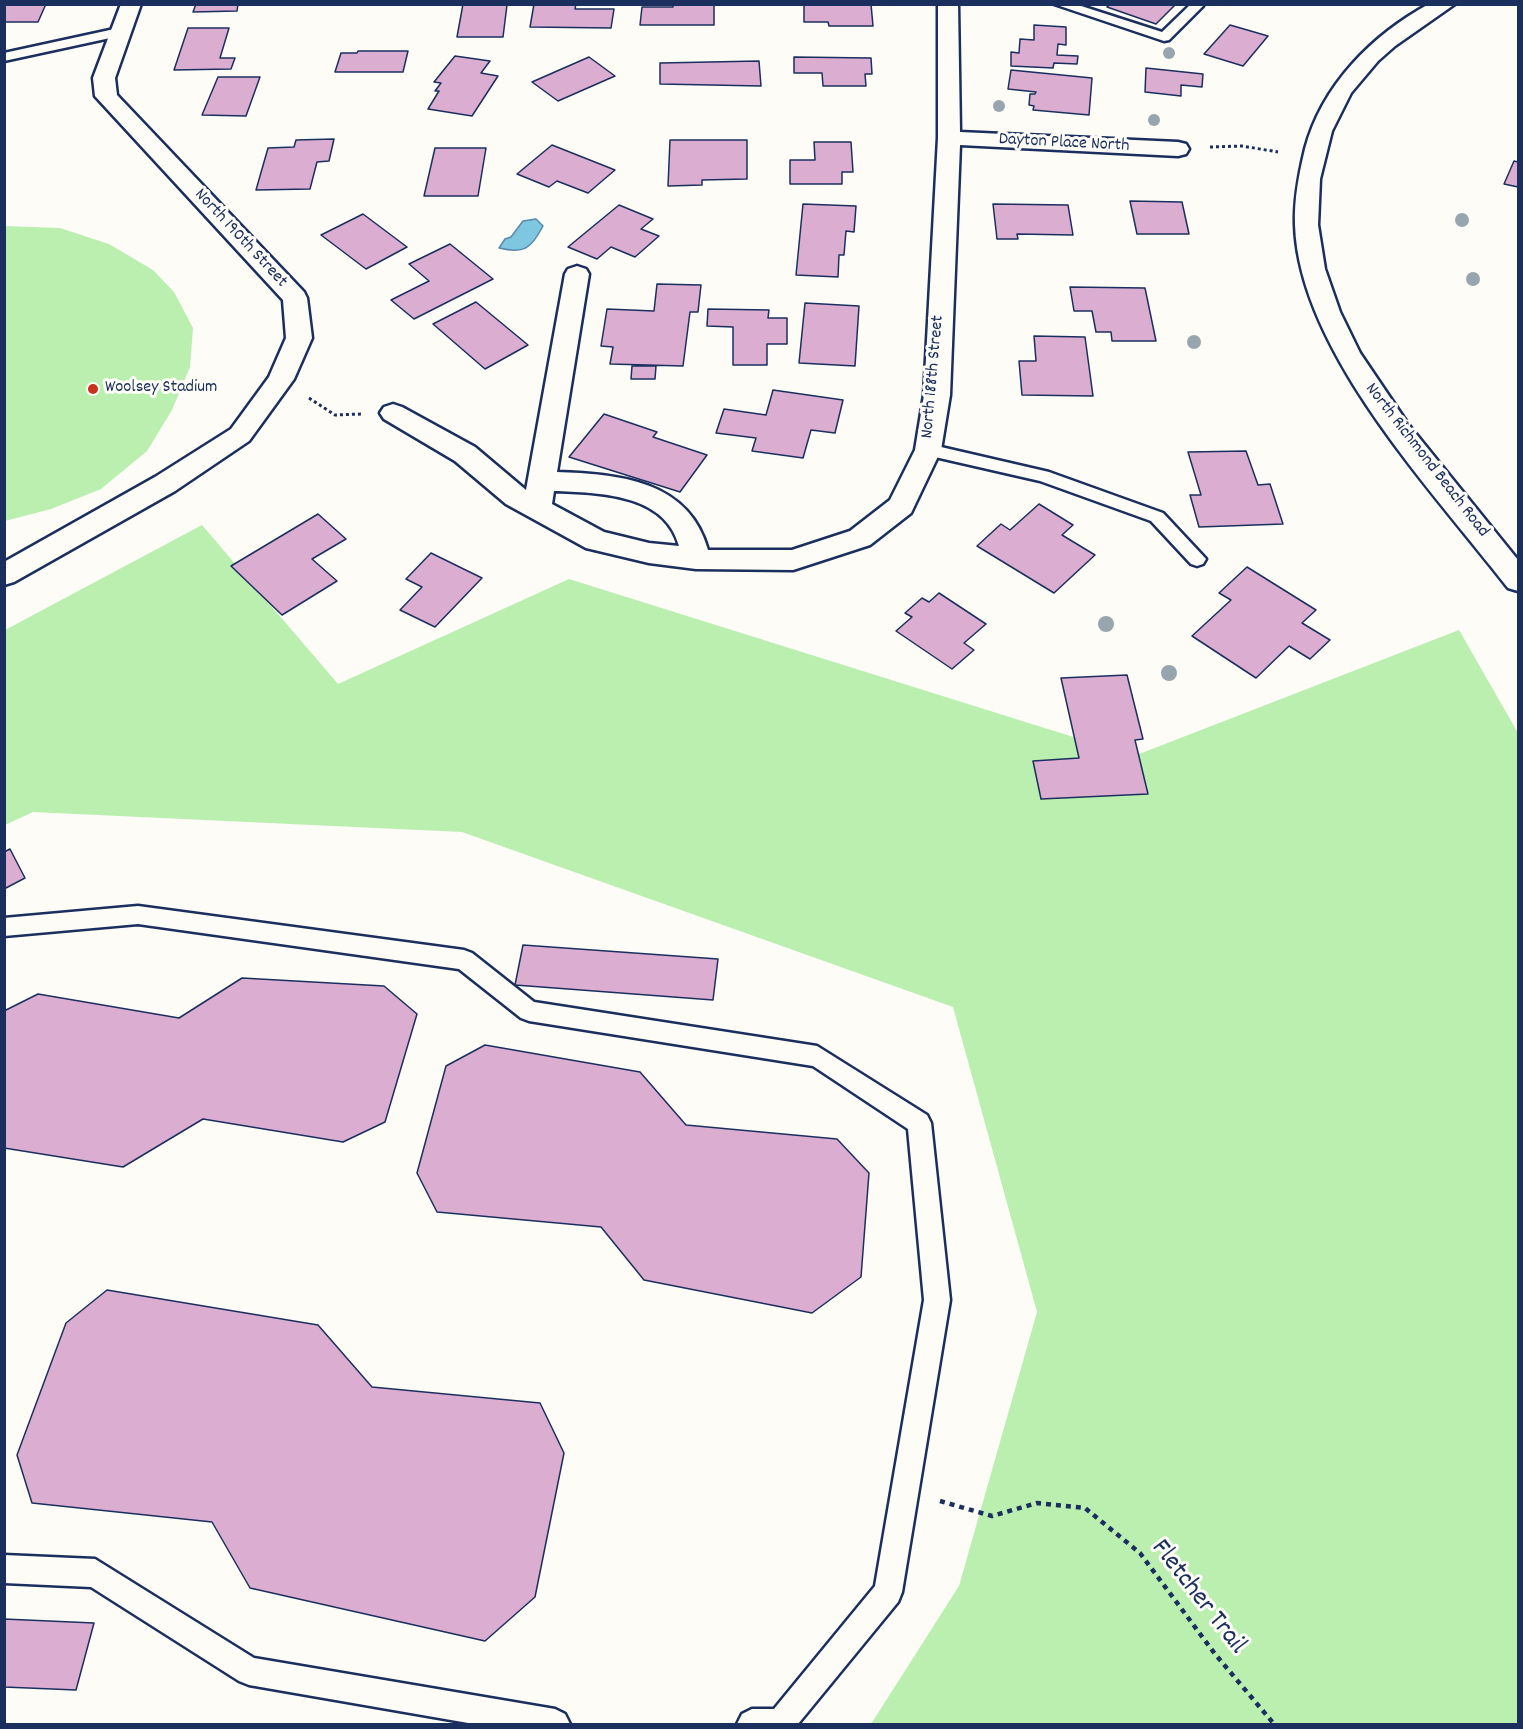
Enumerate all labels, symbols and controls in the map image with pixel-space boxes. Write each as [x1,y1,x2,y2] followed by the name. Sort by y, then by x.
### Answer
[998,130,1130,158] street label: Dayton Place North
[189,185,291,293] street label: North 190th Street
[918,314,950,440] street label: North 188th Street
[105,378,217,400] place label: Woolsey Stadium
[1359,380,1493,542] street label: North Richmond Beach Road
[86,382,100,396] marker: Woolsey Stadium
[1142,1534,1252,1662] street label: Fletcher Trail

